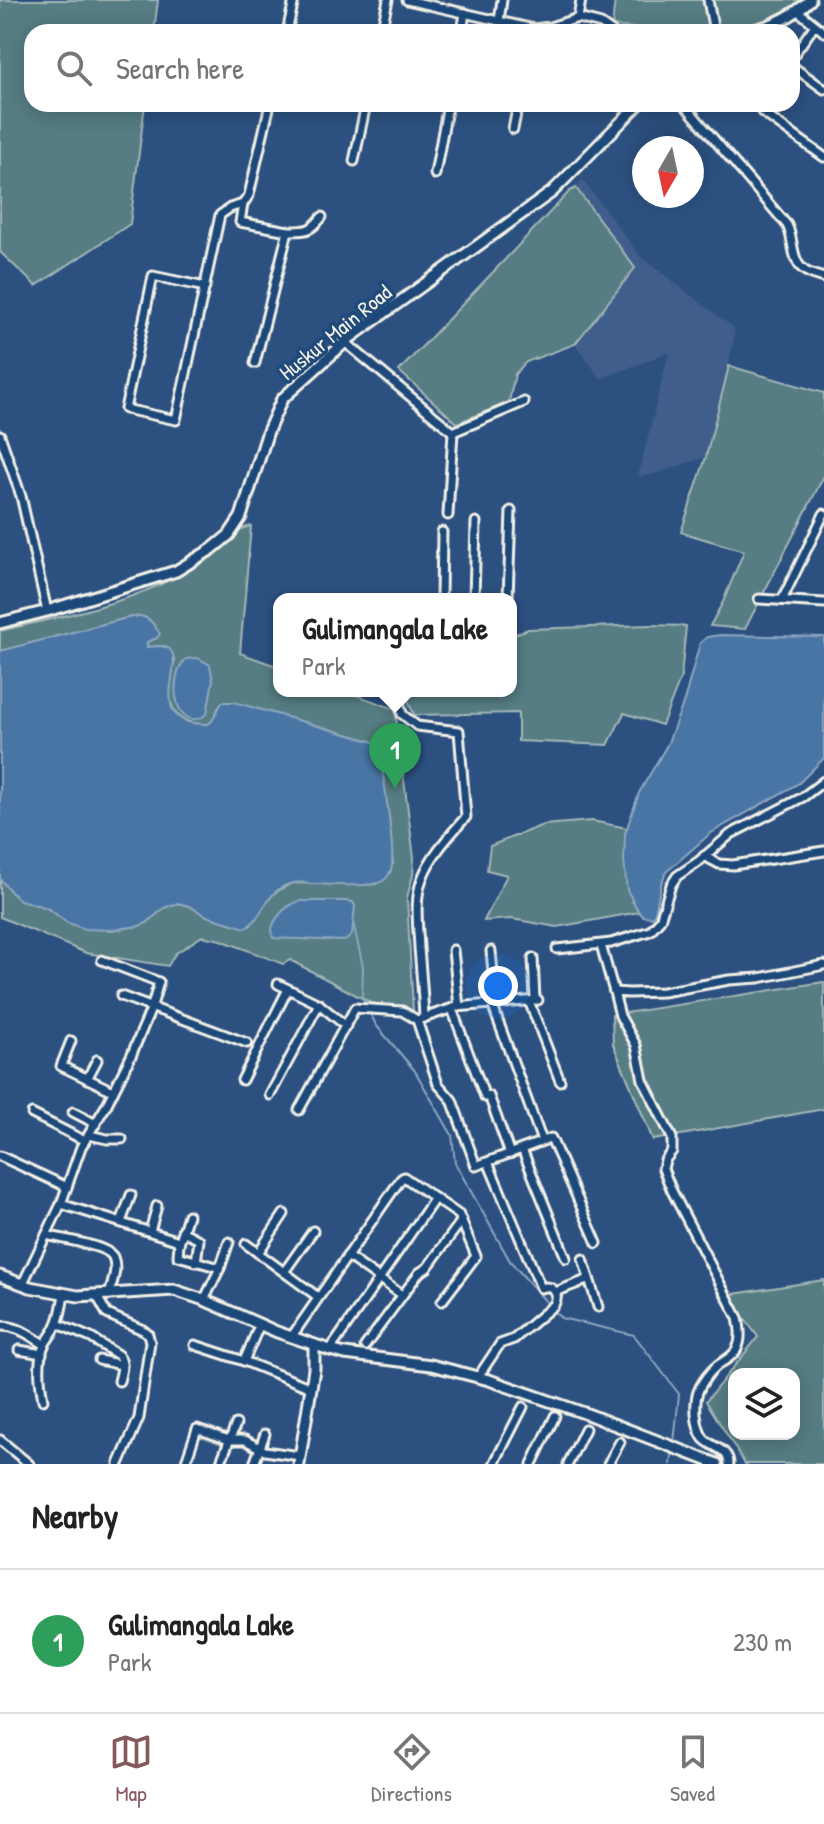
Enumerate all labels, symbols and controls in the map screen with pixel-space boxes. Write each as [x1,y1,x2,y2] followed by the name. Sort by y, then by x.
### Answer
[24,24,800,112] search box
[52,46,96,90] icon: search
[116,48,244,88] text: Search here
[632,136,704,208] north arrow
[272,277,398,387] street label: Huskur Main Road
[273,593,517,697] popup
[302,608,488,648] text: Gulimangala Lake
[302,648,346,683] text: Park
[369,723,421,789] pin: 1
[478,966,518,1006] your location
[728,1368,800,1440] map controls
[728,1368,800,1440] button: layers
[32,1493,118,1539] text: Nearby
[108,1604,294,1644] text: Gulimangala Lake
[53,1624,63,1659] text: 1
[733,1624,792,1659] text: 230 m
[108,1644,152,1679] text: Park
[109,1730,153,1808] tab: Map
[371,1730,452,1808] tab: Directions
[670,1730,715,1808] tab: Saved

